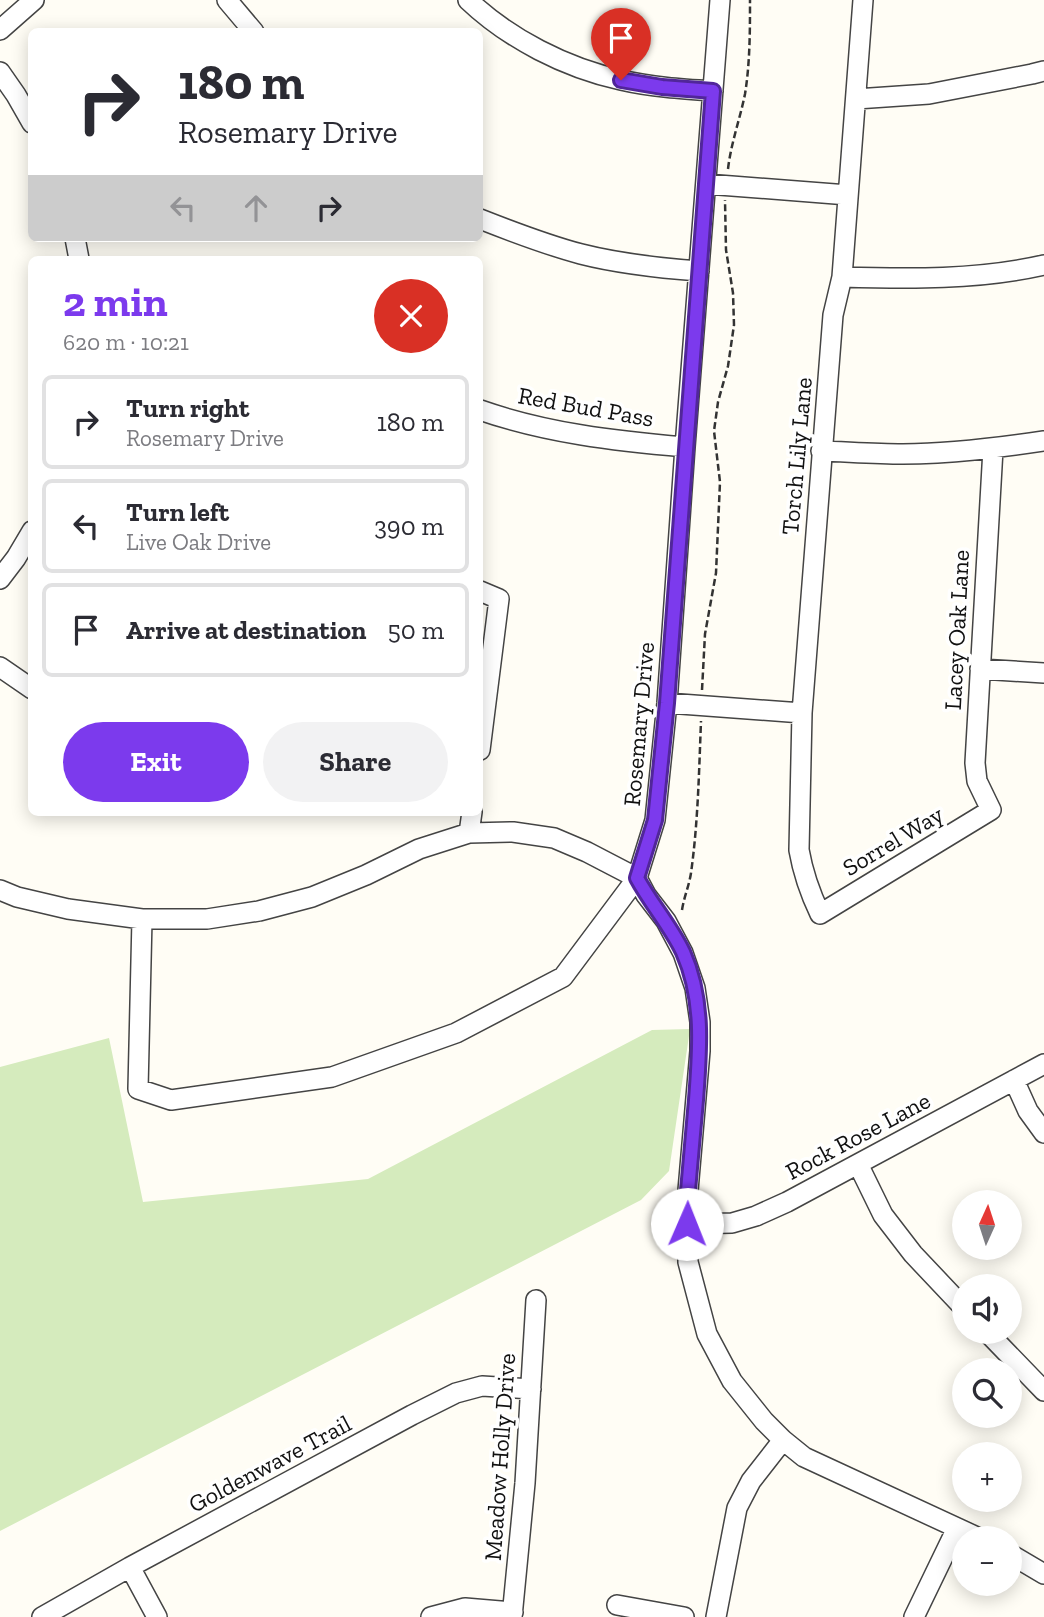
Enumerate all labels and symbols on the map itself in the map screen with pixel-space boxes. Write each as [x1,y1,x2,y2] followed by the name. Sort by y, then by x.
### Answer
[591,8,651,80] pin
[775,376,818,536] street label: Torch Lily Lane
[516,380,656,433] street label: Red Bud Pass
[938,549,975,711] street label: Lacey Oak Lane
[617,641,660,807] street label: Rosemary Drive
[837,799,949,882] street label: Sorrel Way
[780,1085,935,1186] street label: Rock Rose Lane
[650,1187,724,1261] position arrow
[952,1190,1022,1260] north arrow
[478,1352,521,1562] street label: Meadow Holly Drive
[184,1409,356,1519] street label: Goldenwave Trail

